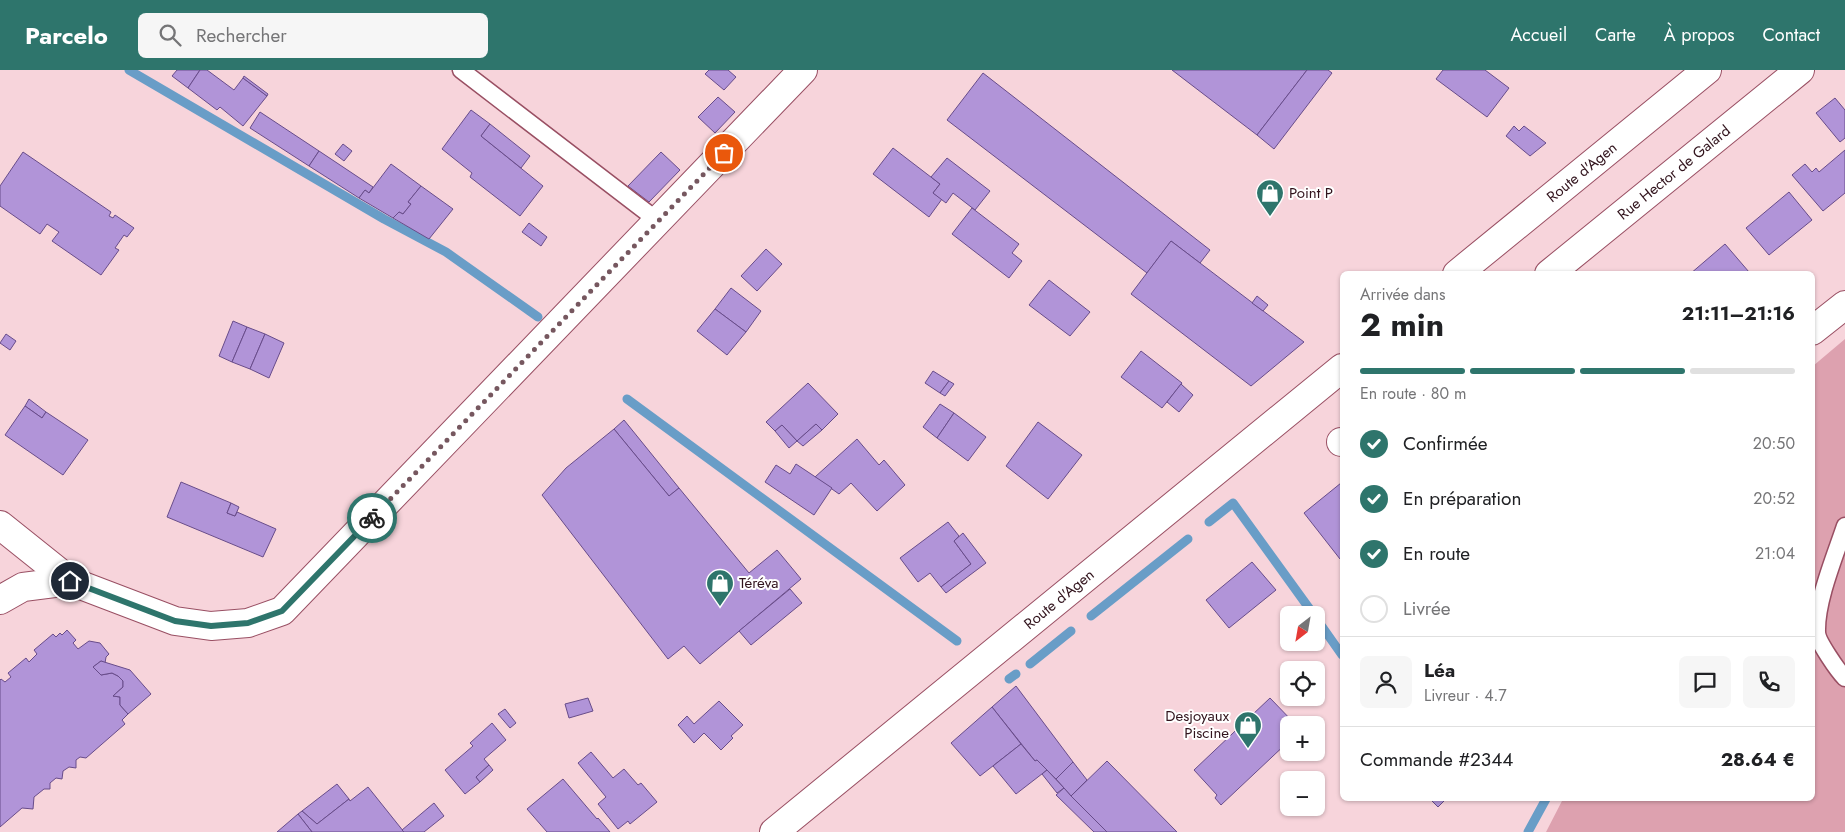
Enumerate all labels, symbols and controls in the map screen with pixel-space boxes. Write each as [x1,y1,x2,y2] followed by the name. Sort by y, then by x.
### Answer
[138,13,488,58] search box
[25,18,108,53] text: Parcelo
[156,21,184,49] icon: search
[196,22,287,49] text: Rechercher
[1510,22,1567,48] text: Accueil
[1595,22,1636,48] text: Carte
[1664,22,1734,48] text: À propos
[1762,22,1820,48] text: Contact
[1613,120,1735,225] street label: Rue Hector de Galard
[703,132,745,174] pin
[1542,137,1622,208] street label: Route d'Agen
[710,139,738,167] icon: bag
[1255,178,1285,217] shop icon: Point P
[1289,182,1333,204] place label: Point P
[1360,283,1445,306] text: Arrivée dans
[1682,300,1795,327] text: 21:11–21:16
[1360,302,1444,348] text: 2 min
[1360,382,1466,405] text: En route · 80 m
[1360,430,1388,458] icon: check
[1403,430,1488,457] text: Confirmée
[1753,432,1795,455] text: 20:50
[1360,485,1388,513] icon: check
[1403,485,1521,512] text: En préparation
[1753,487,1795,510] text: 20:52
[347,493,397,543] courier
[358,504,386,532] icon: bike
[1360,540,1388,568] icon: check
[1403,540,1470,567] text: En route
[1755,542,1795,565] text: 21:04
[49,560,91,602] pin
[1019,564,1099,635] street label: Route d'Agen
[56,567,84,595] icon: home
[705,568,735,607] shop icon: Téréva
[739,572,779,594] place label: Téréva
[1403,595,1451,622] text: Livrée
[1280,606,1325,651] north arrow
[1280,606,1325,816] map controls
[1360,656,1412,708] button: person
[1679,656,1731,708] button: chat
[1743,656,1795,708] button: phone
[1424,657,1455,684] text: Léa
[1280,661,1325,706] button: locate
[1424,684,1507,707] text: Livreur · 4.7
[1165,705,1230,744] place label: Desjoyaux Piscine
[1233,710,1263,749] shop icon: Desjoyaux Piscine
[1280,716,1325,761] button: +
[1360,746,1513,773] text: Commande #2344
[1721,746,1795,773] text: 28.64 €
[1280,771,1325,816] button: −

